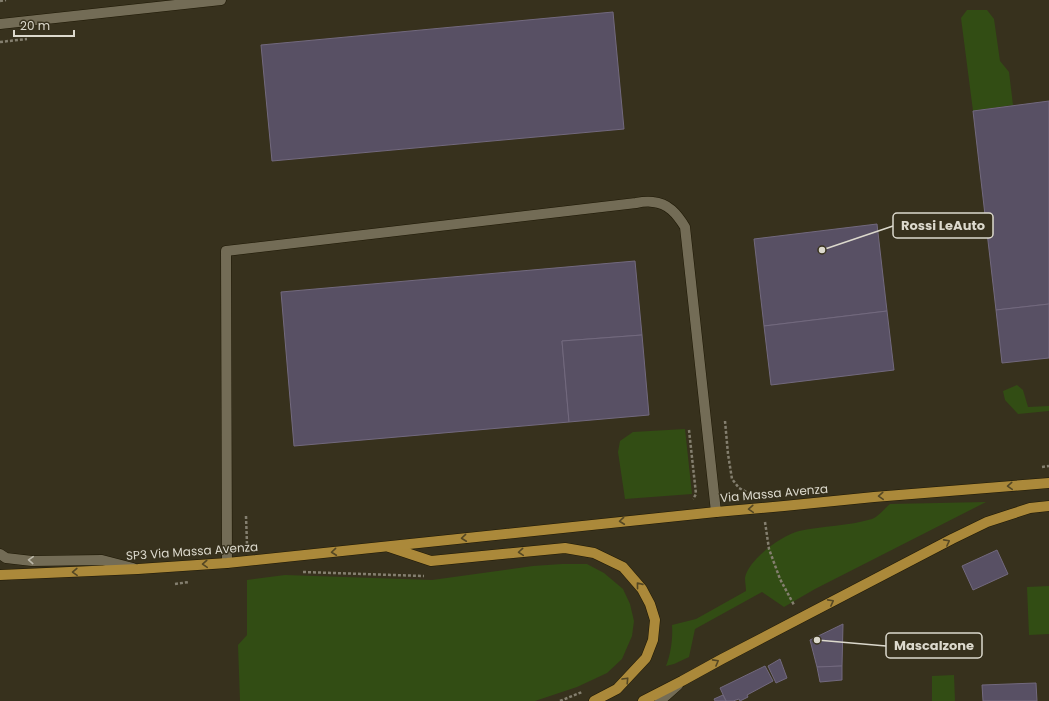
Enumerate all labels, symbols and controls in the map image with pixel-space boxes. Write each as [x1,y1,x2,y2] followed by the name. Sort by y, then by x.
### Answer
[14,12,74,38] scale bar
[20,17,50,34] text: 20 m
[893,213,993,238] callout: Rossi LeAuto
[901,216,985,235] text: Rossi LeAuto
[719,480,829,506] street label: Via Massa Avenza
[1007,481,1013,490] one-way arrow
[877,491,884,500] one-way arrow
[748,505,754,514] one-way arrow
[619,517,625,526] one-way arrow
[460,533,467,542] one-way arrow
[125,538,259,564] street label: SP3 Via Massa Avenza
[942,539,950,546] one-way arrow
[331,547,337,556] one-way arrow
[518,548,524,557] one-way arrow
[28,556,34,565] one-way arrow
[202,560,208,569] one-way arrow
[72,567,78,576] one-way arrow
[636,583,643,590] one-way arrow
[827,599,835,607] one-way arrow
[886,633,982,658] callout: Mascalzone
[894,636,974,655] text: Mascalzone
[712,660,719,667] one-way arrow
[621,677,629,685] one-way arrow

